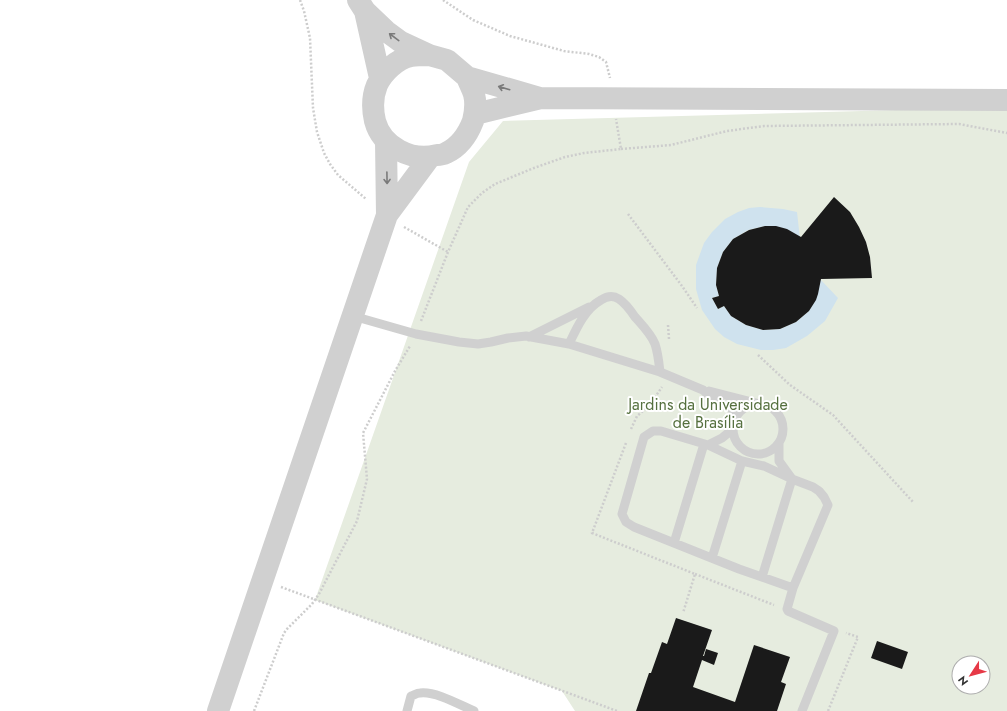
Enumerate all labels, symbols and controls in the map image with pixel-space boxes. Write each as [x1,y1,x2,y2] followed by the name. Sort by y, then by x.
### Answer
[389,33,400,42] one-way arrow
[498,84,511,91] one-way arrow
[383,171,390,184] one-way arrow
[626,393,788,434] park label: Jardins da Universidade de Brasília
[951,655,991,695] north arrow
[954,673,972,689] text: N

